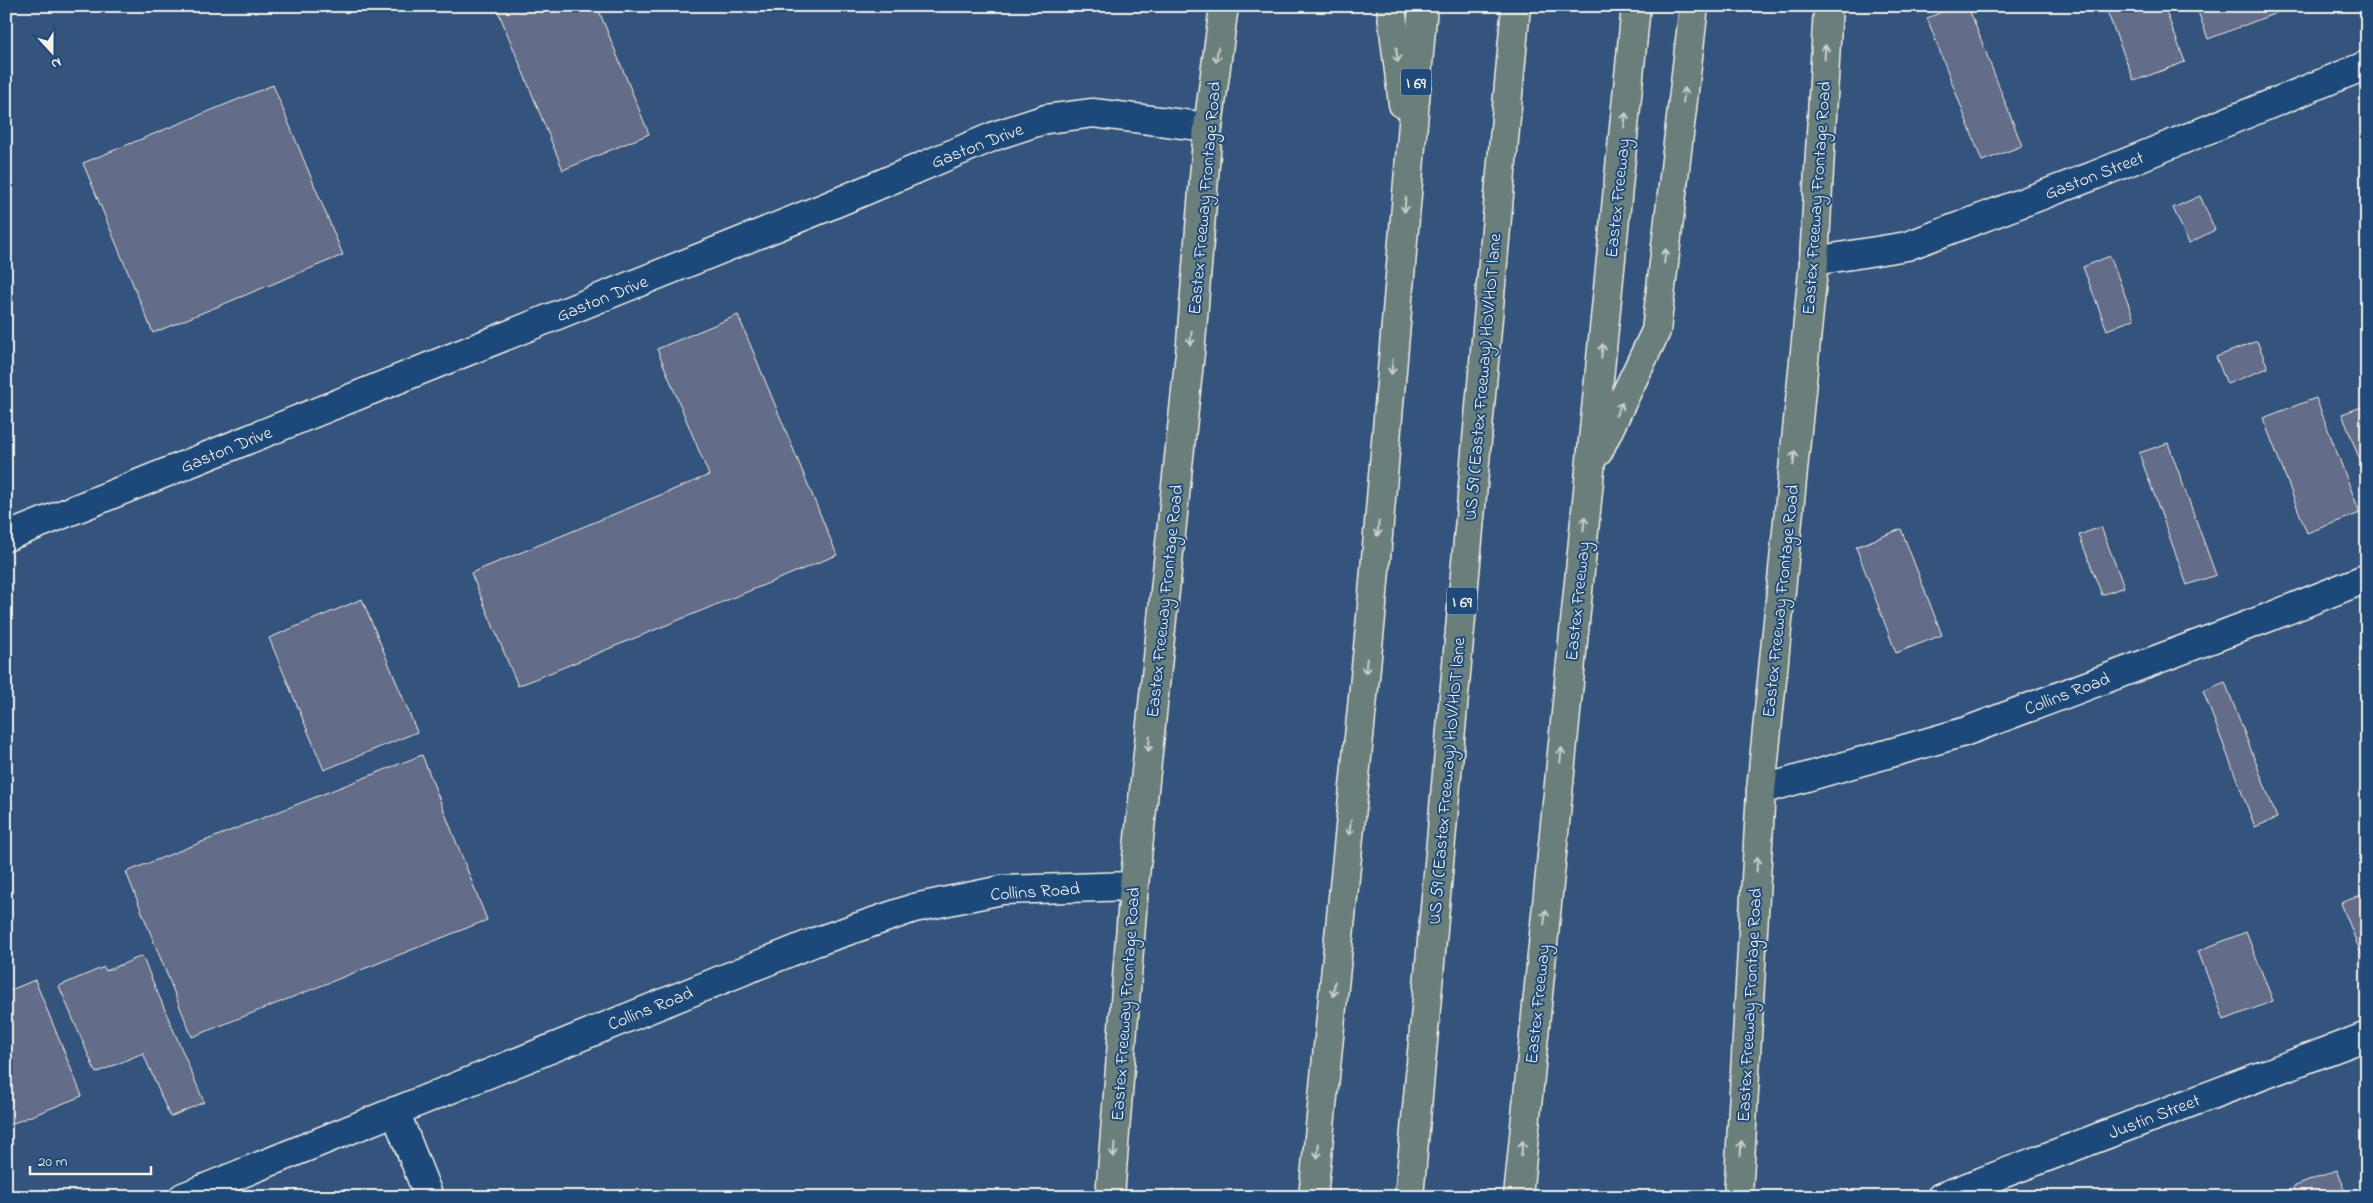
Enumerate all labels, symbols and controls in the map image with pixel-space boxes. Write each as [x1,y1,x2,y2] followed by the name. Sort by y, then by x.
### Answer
[28,28,78,78] north arrow
[1821,44,1830,60] one-way arrow
[1212,46,1222,62] one-way arrow
[1392,46,1402,62] one-way arrow
[48,51,64,74] text: N
[1401,68,1431,95] road number: I 69
[1183,80,1230,316] street label: Eastex Freeway Frontage Road
[1797,80,1840,316] street label: Eastex Freeway Frontage Road
[1679,87,1689,103] one-way arrow
[1620,112,1630,128] one-way arrow
[928,117,1028,176] street label: Gaston Drive
[1600,137,1638,259] street label: Eastex Freeway
[2041,146,2148,208] street label: Gaston Street
[1400,197,1410,213] one-way arrow
[1458,232,1510,522] street label: US 59 (Eastex Freeway) HOV/HOT lane
[1660,248,1670,264] one-way arrow
[553,269,653,330] street label: Gaston Drive
[1187,330,1196,346] one-way arrow
[1597,343,1607,359] one-way arrow
[1387,359,1396,375] one-way arrow
[1614,402,1624,417] one-way arrow
[177,420,277,481] street label: Gaston Drive
[1789,450,1799,466] one-way arrow
[1141,483,1192,719] street label: Eastex Freeway Frontage Road
[1757,483,1808,719] street label: Eastex Freeway Frontage Road
[1580,516,1589,532] one-way arrow
[1373,521,1383,537] one-way arrow
[1560,540,1598,662] street label: Eastex Freeway
[1447,588,1477,614] road number: I 69
[1422,636,1474,926] street label: US 59 (Eastex Freeway) HOV/HOT lane
[1361,658,1371,674] one-way arrow
[2021,667,2114,723] street label: Collins Road
[1144,735,1154,751] one-way arrow
[1557,747,1566,763] one-way arrow
[1345,819,1355,835] one-way arrow
[1752,856,1761,872] one-way arrow
[989,877,1081,909] street label: Collins Road
[1106,886,1149,1122] street label: Eastex Freeway Frontage Road
[1732,888,1771,1123] street label: Eastex Freeway Frontage Road
[1541,909,1550,925] one-way arrow
[1520,943,1558,1065] street label: Eastex Freeway
[604,981,697,1039] street label: Collins Road
[1329,981,1339,997] one-way arrow
[2105,1088,2204,1147] street label: Justin Street
[1736,1140,1745,1156] one-way arrow
[1109,1141,1119,1157] one-way arrow
[1518,1141,1527,1157] one-way arrow
[30,1143,151,1175] scale bar
[1313,1143,1323,1159] one-way arrow
[38,1151,68,1173] text: 20 m

